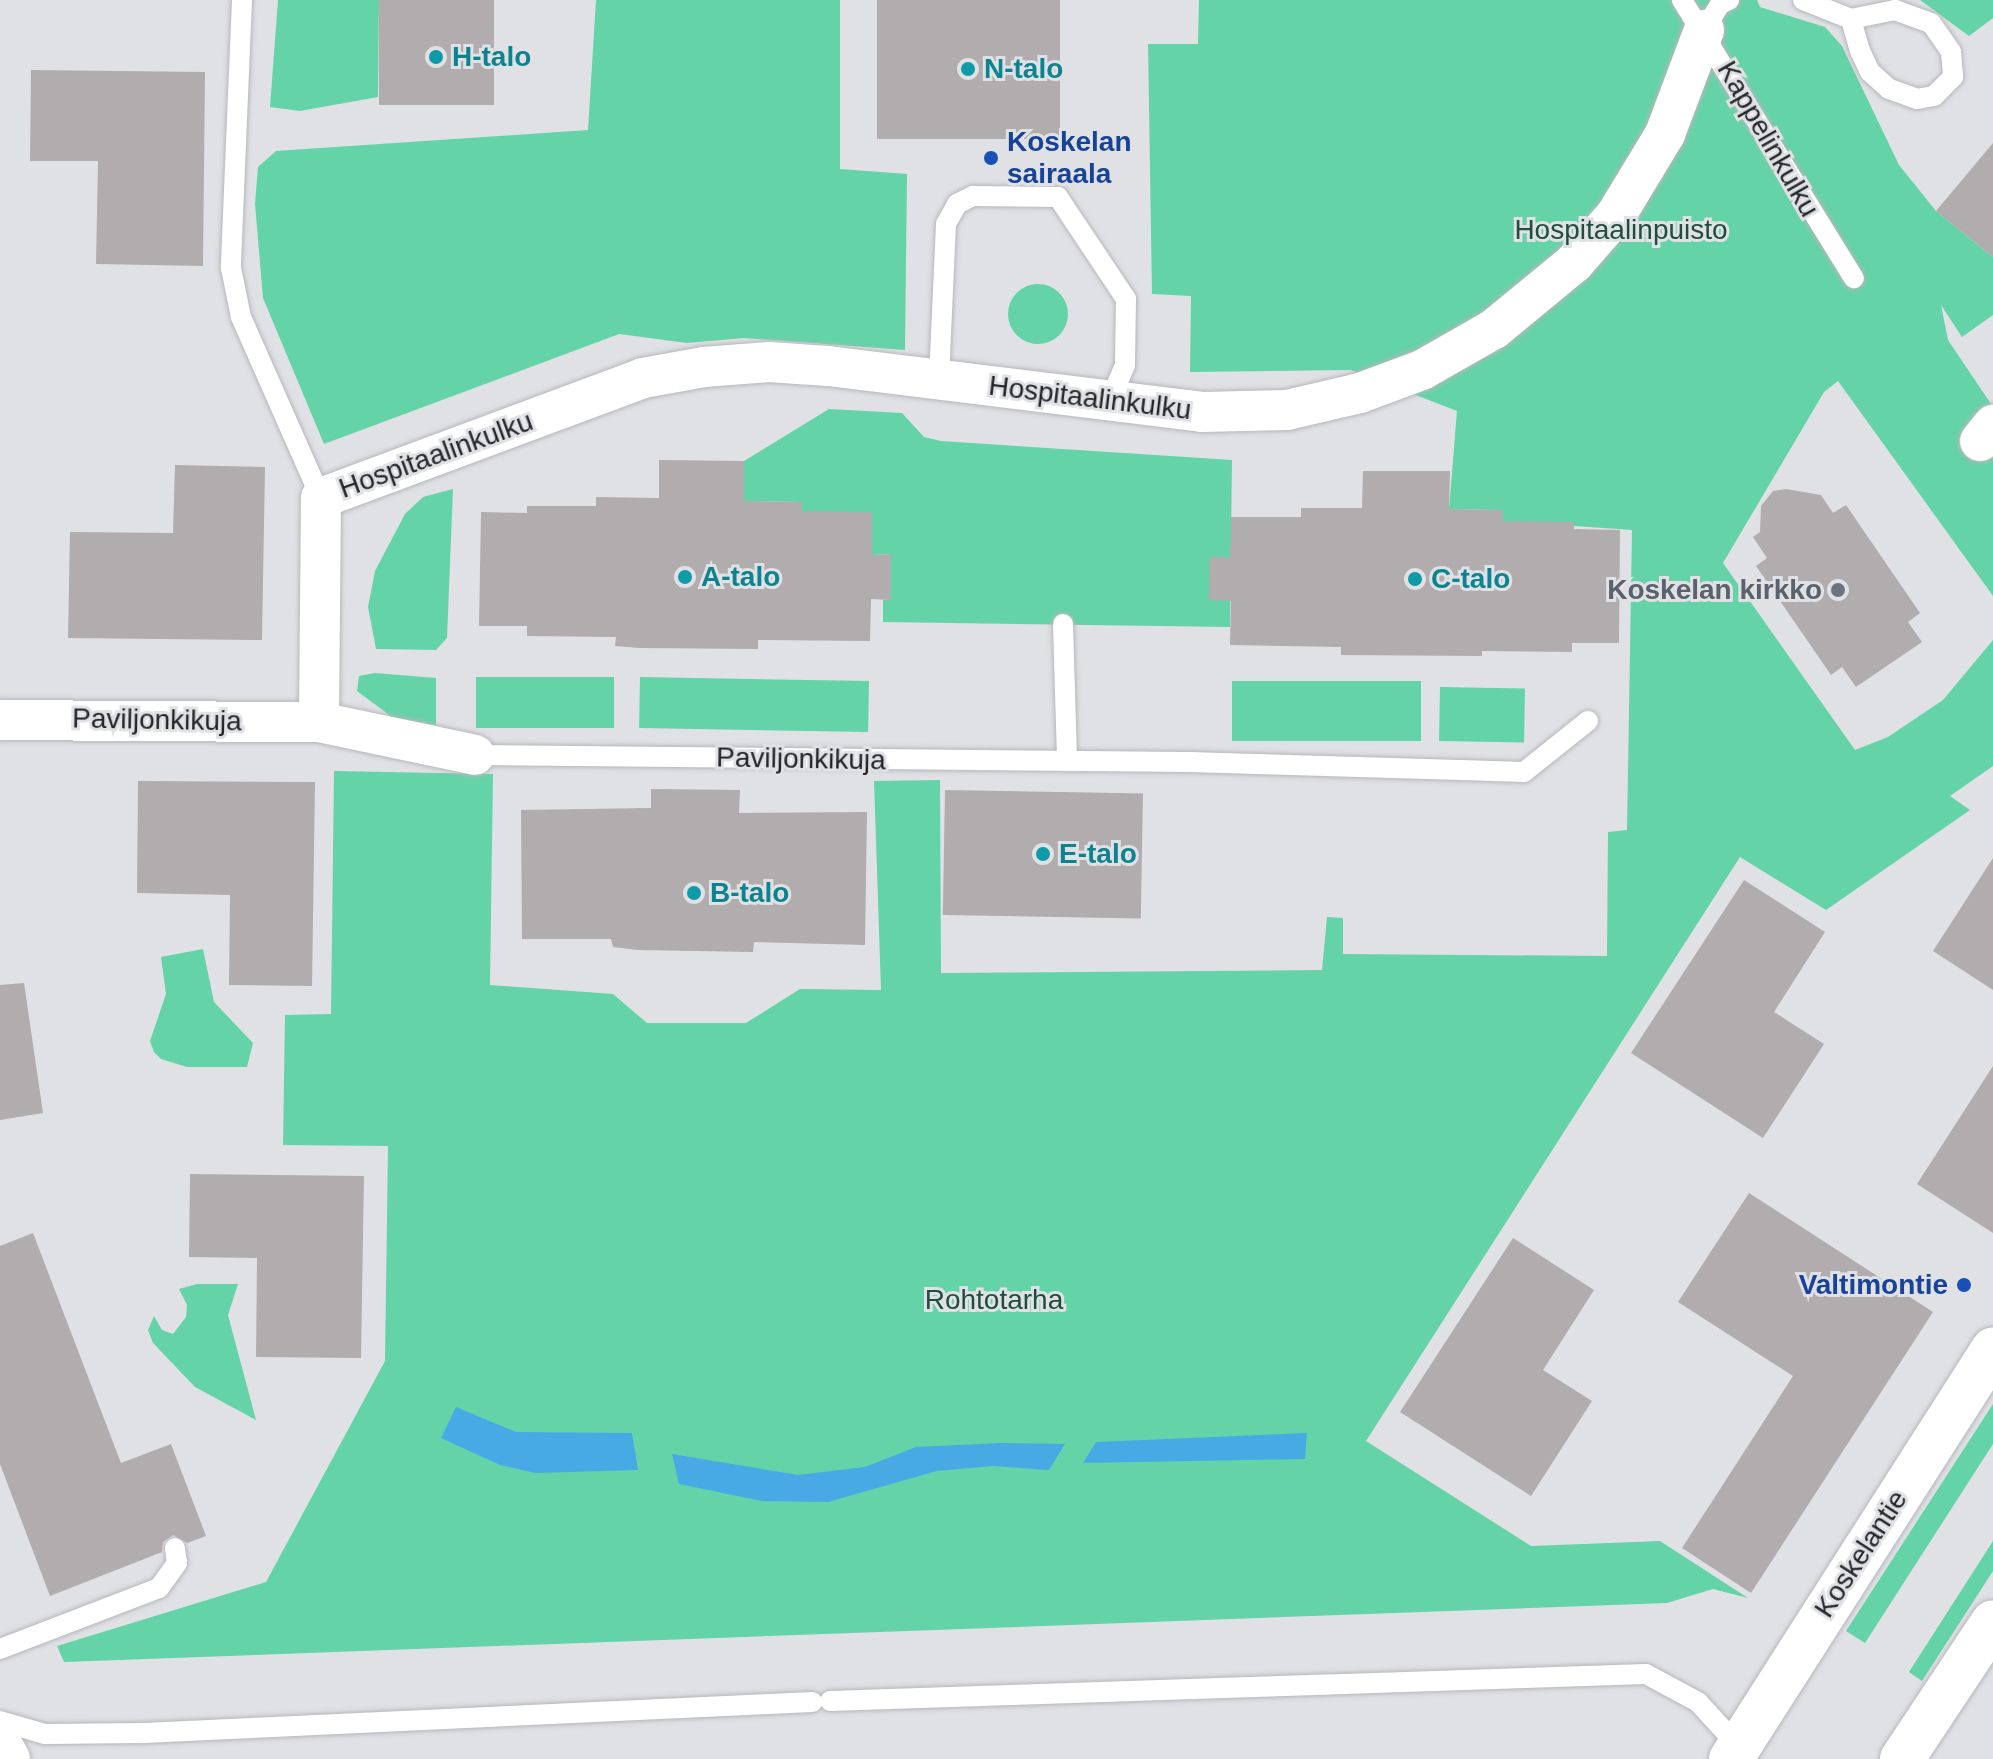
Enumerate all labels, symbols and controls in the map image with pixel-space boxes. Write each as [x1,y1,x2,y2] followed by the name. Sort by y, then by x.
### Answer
[452,40,531,74] place label: H-talo
[427,48,445,66] marker: H-talo
[984,52,1063,86] place label: N-talo
[1710,55,1826,223] street label: Kappelinkulku
[959,60,977,78] marker: N-talo
[1007,125,1131,191] place label: Koskelan sairaala
[982,149,1000,167] marker: Koskelan sairaala
[1514,213,1728,247] park label: Hospitaalinpuisto
[987,369,1193,427] street label: Hospitaalinkulku
[334,404,538,506] street label: Hospitaalinkulku
[701,560,780,594] place label: A-talo
[1431,562,1510,596] place label: C-talo
[676,568,694,586] marker: A-talo
[1406,570,1424,588] marker: C-talo
[1607,573,1822,607] place label: Koskelan kirkko
[1829,581,1847,599] marker: Koskelan kirkko
[72,702,242,738] street label: Paviljonkikuja
[716,741,886,777] street label: Paviljonkikuja
[1059,837,1137,871] place label: E-talo
[1034,845,1052,863] marker: E-talo
[710,876,789,910] place label: B-talo
[685,884,703,902] marker: B-talo
[1799,1268,1948,1302] place label: Valtimontie
[1955,1276,1973,1294] marker: Valtimontie
[925,1283,1063,1317] park label: Rohtotarha
[1807,1484,1915,1624] street label: Koskelantie

